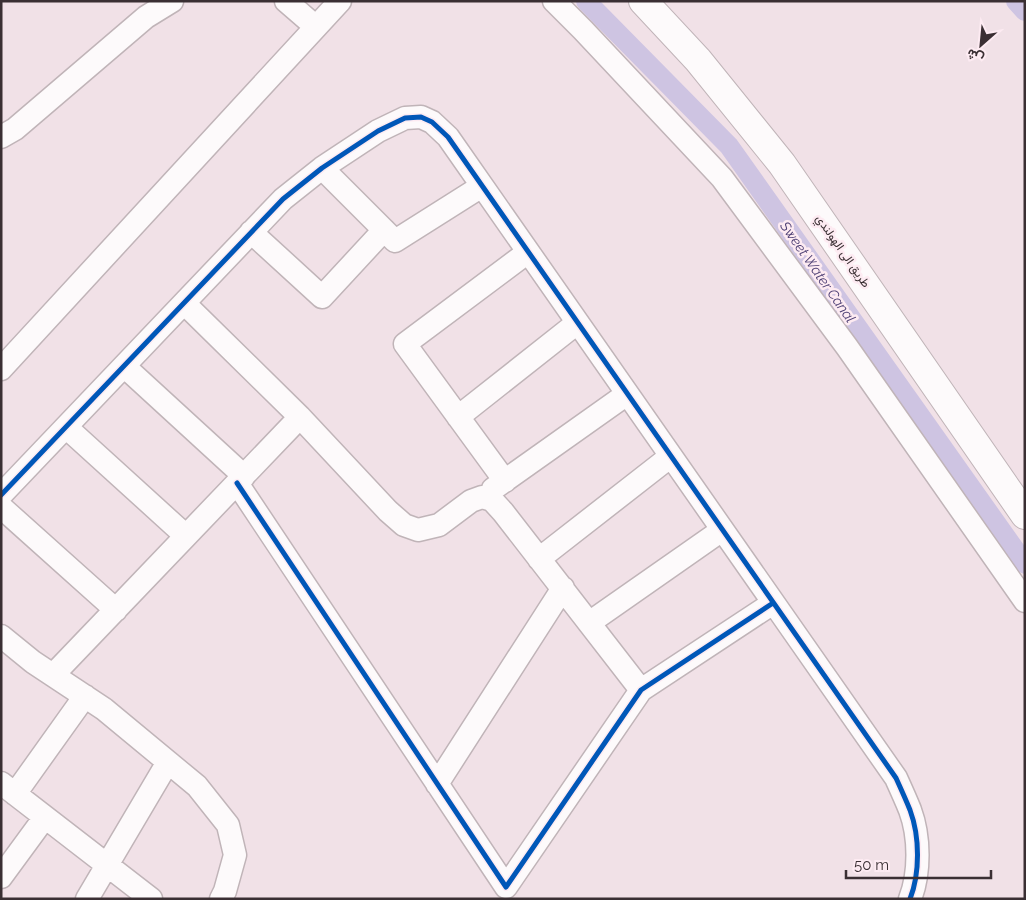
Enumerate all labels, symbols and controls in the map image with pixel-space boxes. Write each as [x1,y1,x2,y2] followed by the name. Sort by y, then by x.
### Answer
[956,20,1006,70] north arrow
[964,45,987,68] text: ش
[810,212,873,292] street label: طريق الى الهولندي
[777,218,859,326] water label: Sweet Water Canal
[846,848,991,880] scale bar
[854,856,889,874] text: 50 m

